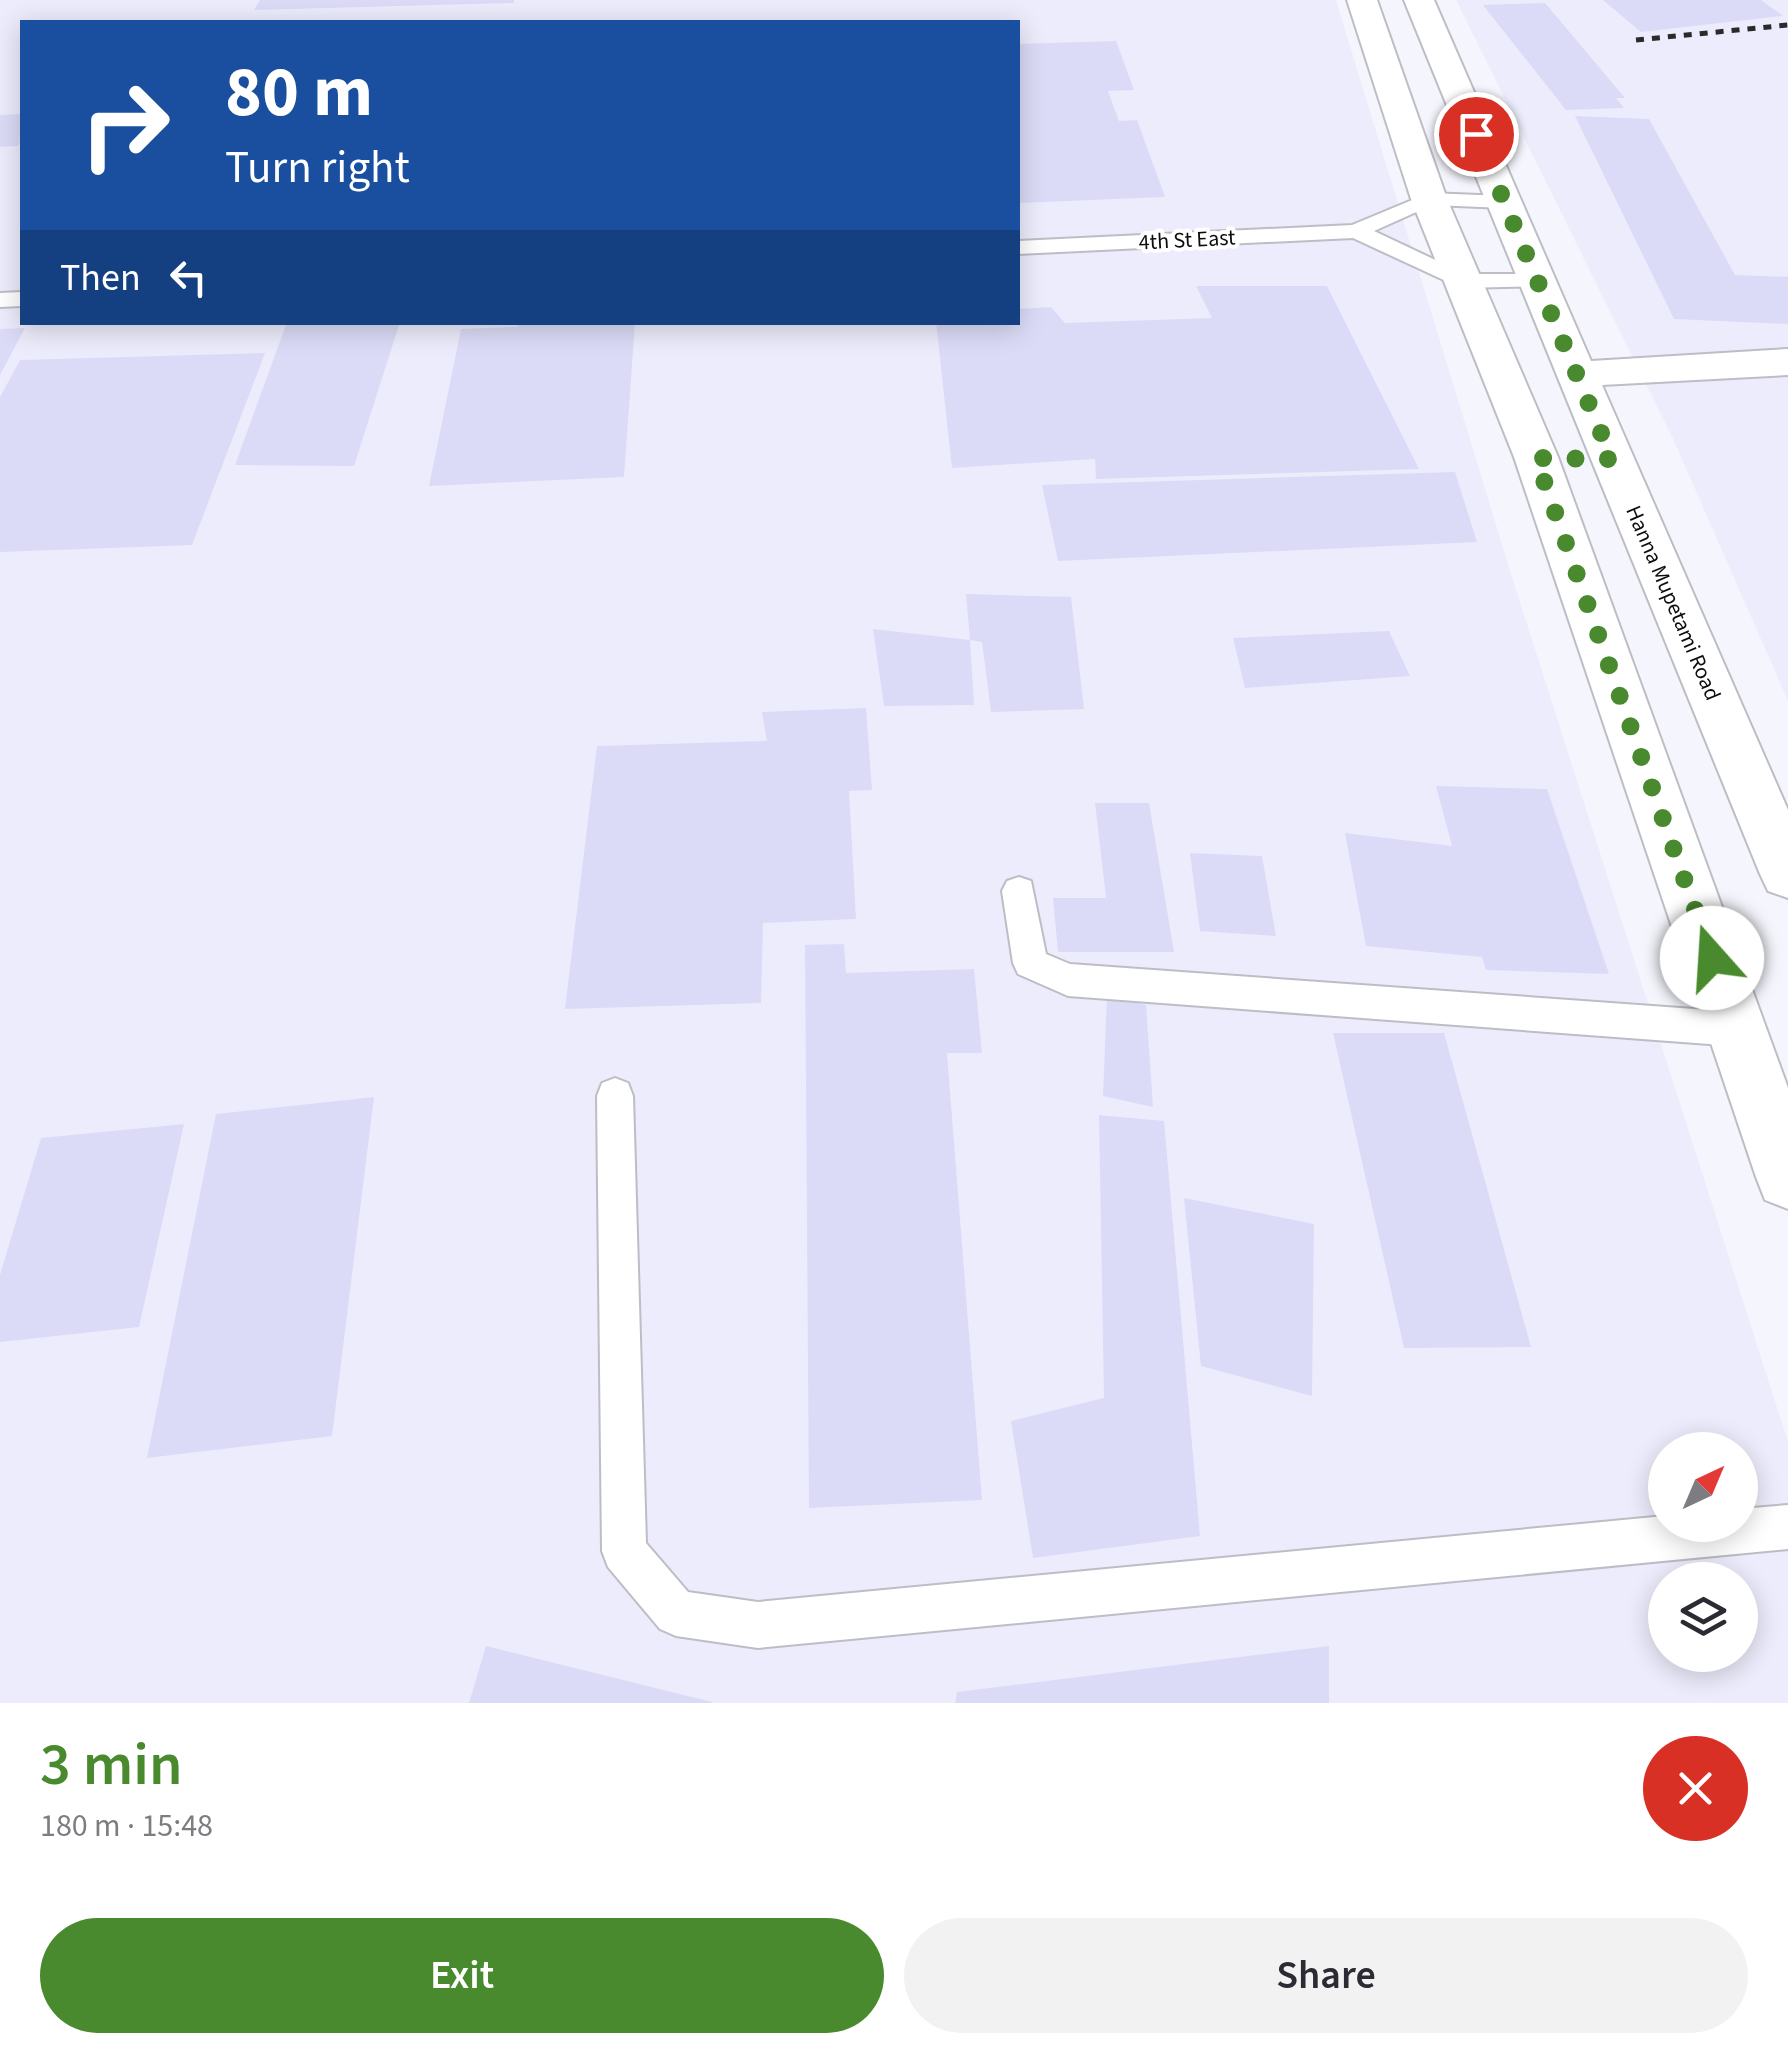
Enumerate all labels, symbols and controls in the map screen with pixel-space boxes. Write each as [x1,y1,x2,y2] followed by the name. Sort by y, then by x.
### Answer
[225,43,373,143] text: 80 m
[60,60,190,190] icon: right
[1434,92,1519,177] pin
[1449,107,1504,162] icon: arrive
[225,136,410,200] text: Turn right
[1138,221,1237,259] street label: 4th St East
[161,250,216,305] icon: left
[60,251,141,305] text: Then
[1617,500,1729,706] street label: Hanna Mupetami Road
[1660,906,1764,1010] position arrow
[1648,1432,1758,1542] north arrow
[1648,1432,1758,1672] map controls
[1648,1562,1758,1672] button: layers
[40,1723,183,1808] text: 3 min
[1643,1736,1748,1841] button: close
[40,1803,213,1849] text: 180 m · 15:48
[40,1918,884,2033] button: Exit
[904,1918,1748,2033] button: Share

